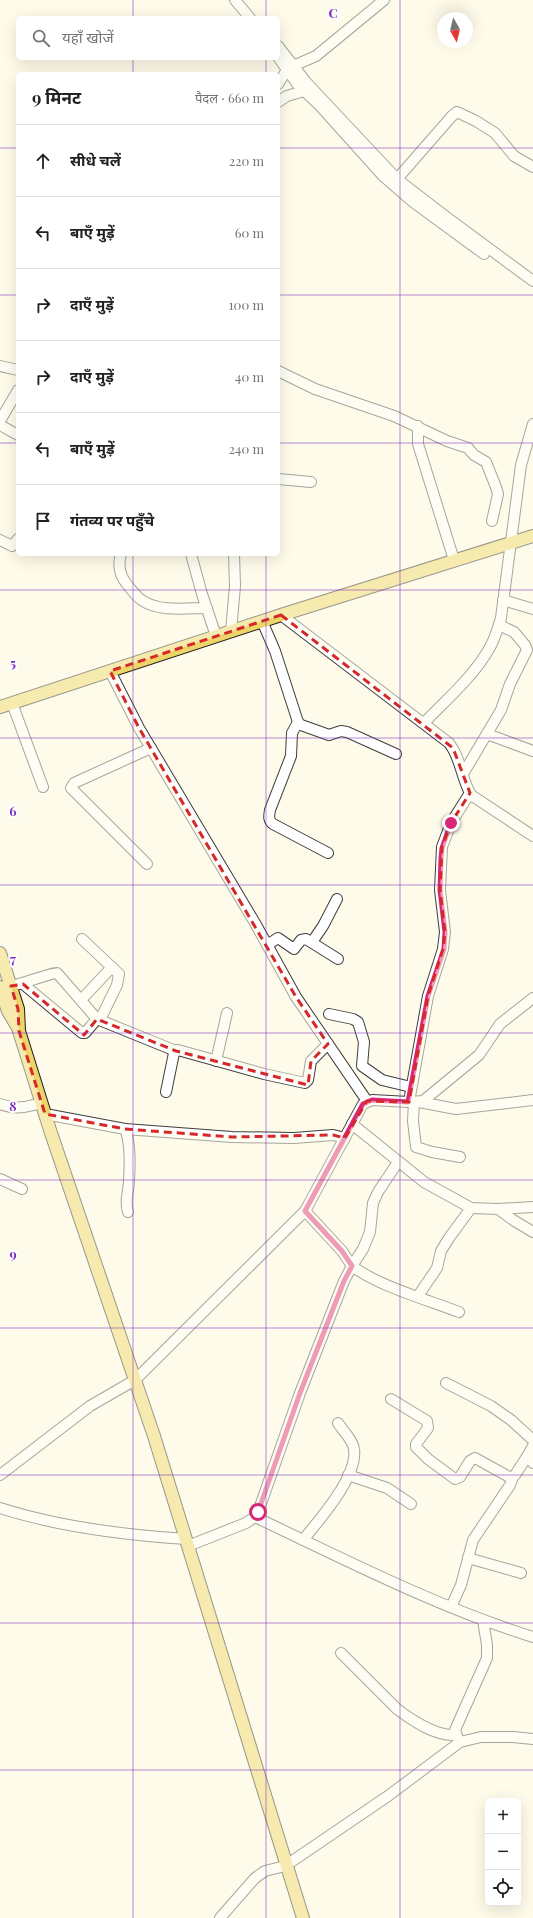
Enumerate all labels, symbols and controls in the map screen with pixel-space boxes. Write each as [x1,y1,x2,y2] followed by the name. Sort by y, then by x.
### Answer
[328,4,338,21] text: C
[437,12,473,48] north arrow
[16,16,280,60] search box
[30,27,52,49] icon: search
[62,27,114,47] text: यहाँ खोजें
[32,86,81,108] text: 9 मिनट
[195,89,264,106] text: पैदल · 660 m
[32,150,54,172] icon: ahead
[70,150,121,170] text: सीधे चलें
[229,152,264,169] text: 220 m
[32,222,54,244] icon: left
[70,222,115,242] text: बाएँ मुड़ें
[235,224,264,241] text: 60 m
[32,294,54,316] icon: right
[70,294,114,314] text: दाएँ मुड़ें
[229,296,264,313] text: 100 m
[32,366,54,388] icon: right
[70,366,114,386] text: दाएँ मुड़ें
[235,368,264,385] text: 40 m
[32,438,54,460] icon: left
[70,438,115,458] text: बाएँ मुड़ें
[229,440,264,457] text: 240 m
[32,510,54,532] icon: arrive
[70,510,154,530] text: गंतव्य पर पहुँचे
[10,654,16,671] text: 5
[9,802,17,819] text: 6
[442,814,460,832] route end
[10,950,16,967] text: 7
[9,1097,17,1114] text: 8
[9,1245,17,1262] text: 9
[249,1503,267,1521] route start
[485,1798,521,1906] map controls
[485,1798,521,1834] button: +
[485,1834,521,1870] button: −
[485,1870,521,1906] button: locate

